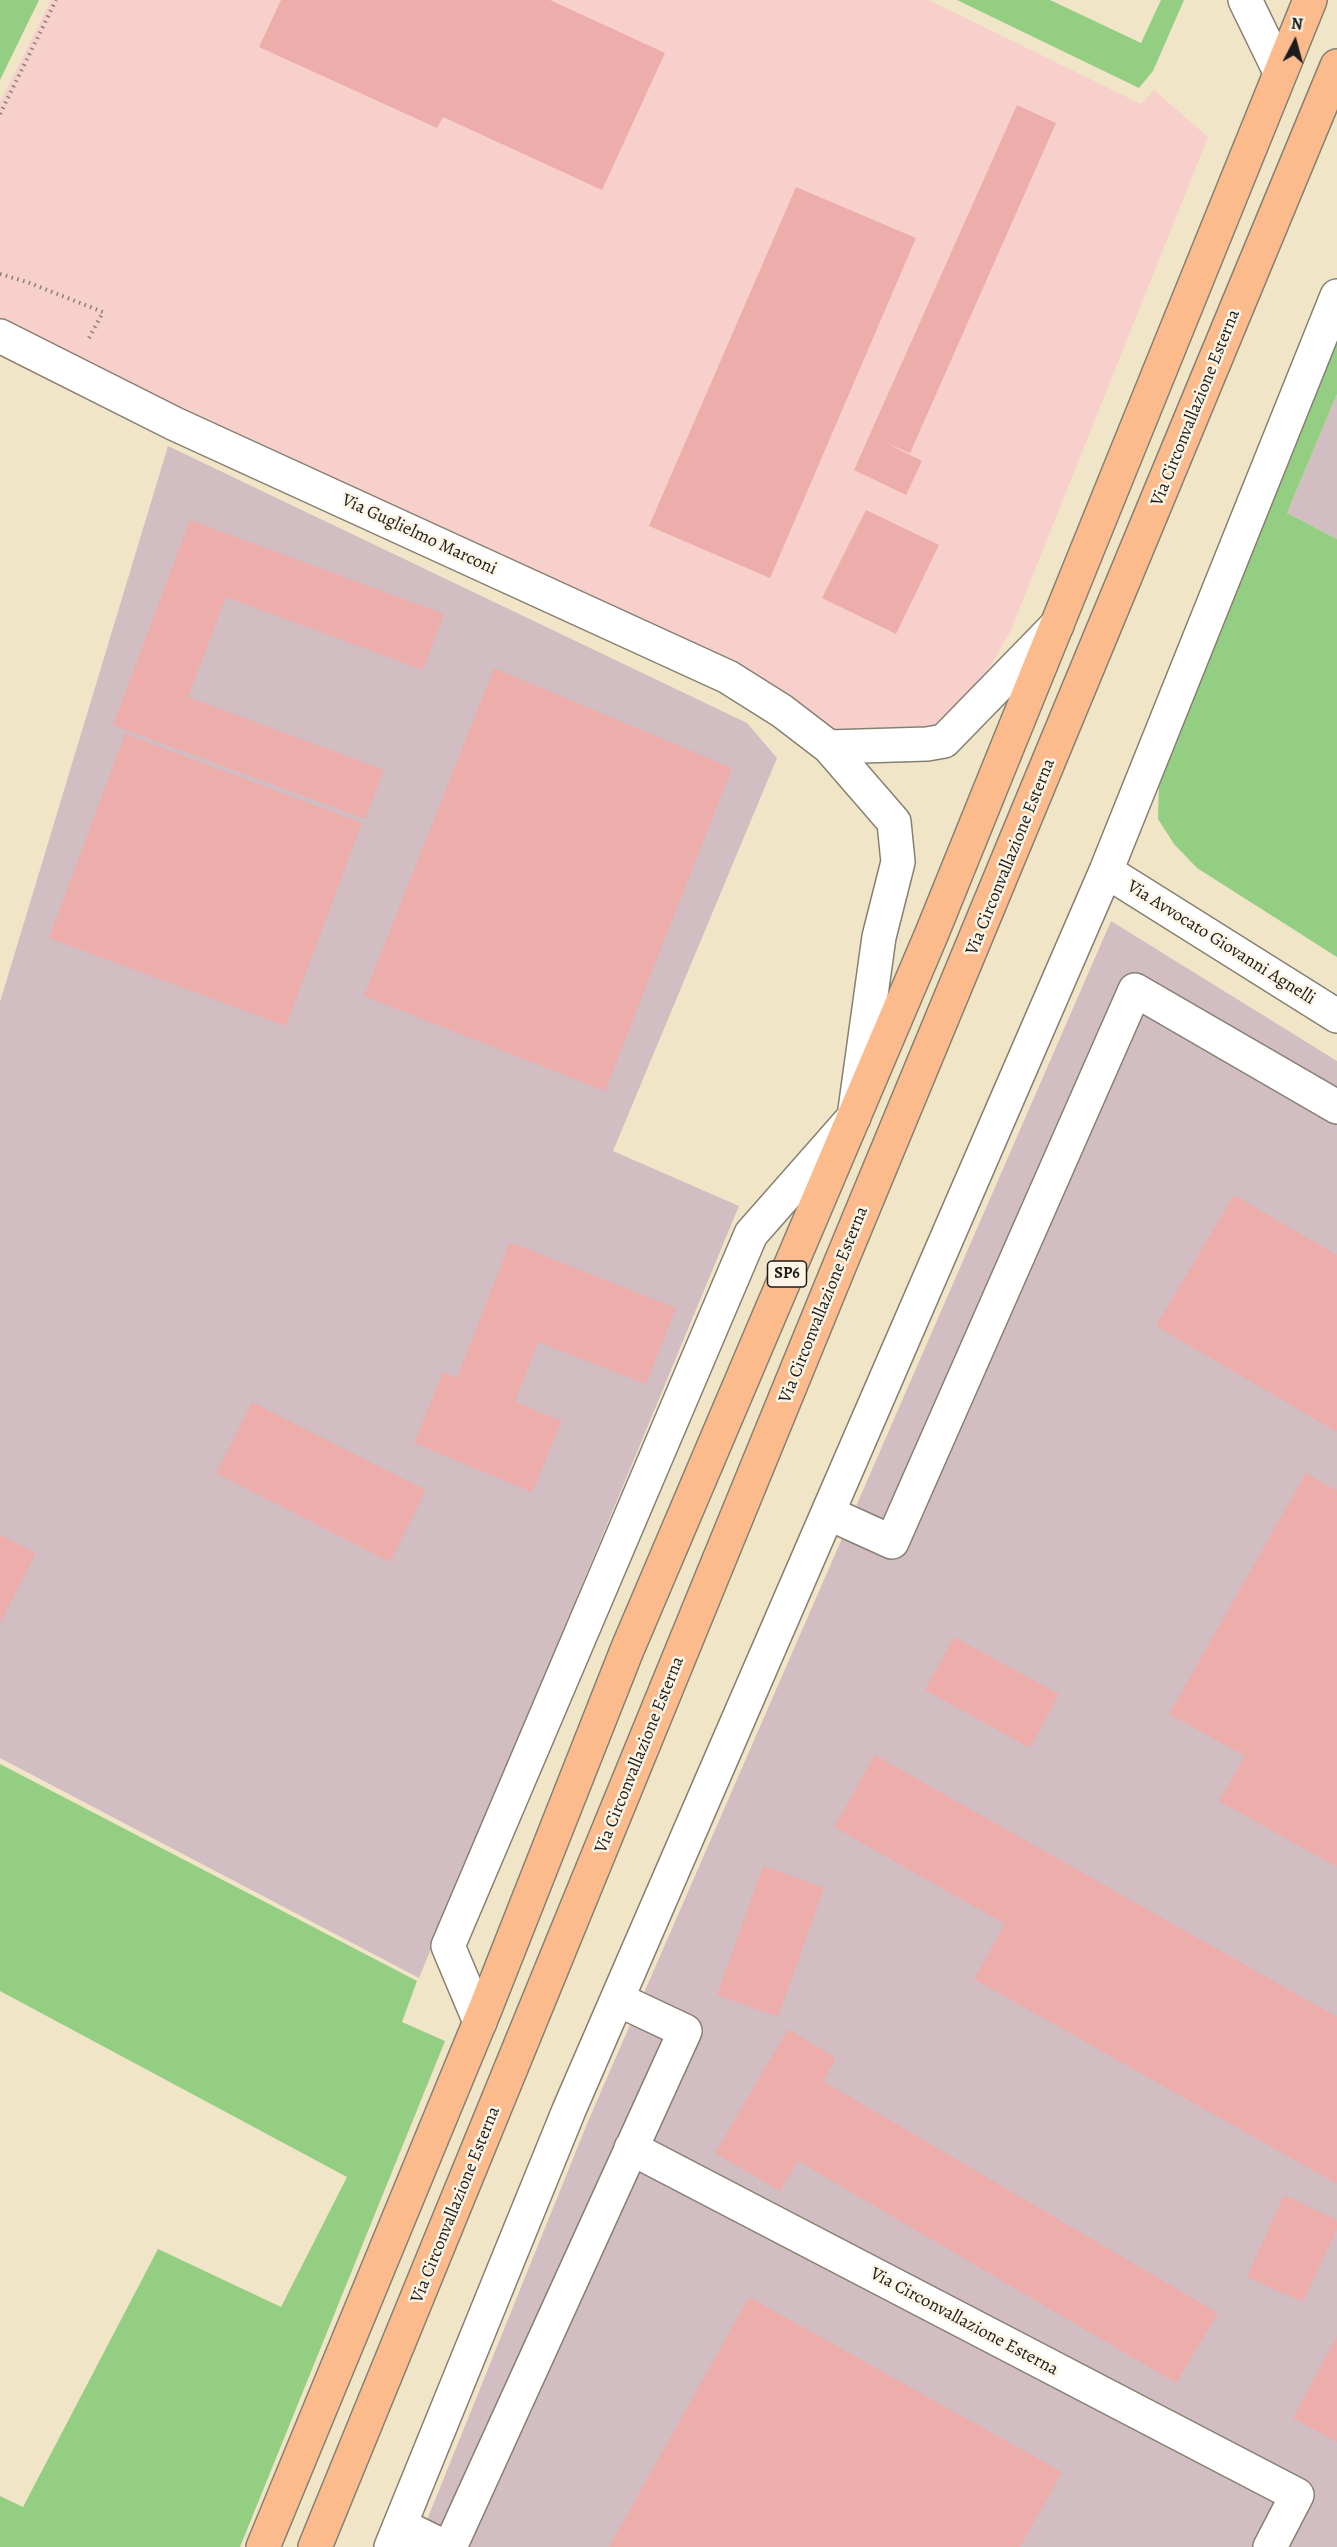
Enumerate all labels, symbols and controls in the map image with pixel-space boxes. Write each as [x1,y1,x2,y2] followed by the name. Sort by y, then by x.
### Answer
[1265,12,1325,72] north arrow
[1290,13,1304,36] text: N
[1147,307,1245,509] street label: Via Circonvallazione Esterna
[338,490,500,580] street label: Via Guglielmo Marconi
[962,756,1060,958] street label: Via Circonvallazione Esterna
[1123,876,1319,1010] street label: Via Avvocato Giovanni Agnelli
[775,1204,873,1406] street label: Via Circonvallazione Esterna
[768,1261,806,1287] road number: SP6
[591,1654,689,1856] street label: Via Circonvallazione Esterna
[407,2104,505,2306] street label: Via Circonvallazione Esterna
[866,2263,1062,2381] street label: Via Circonvallazione Esterna

